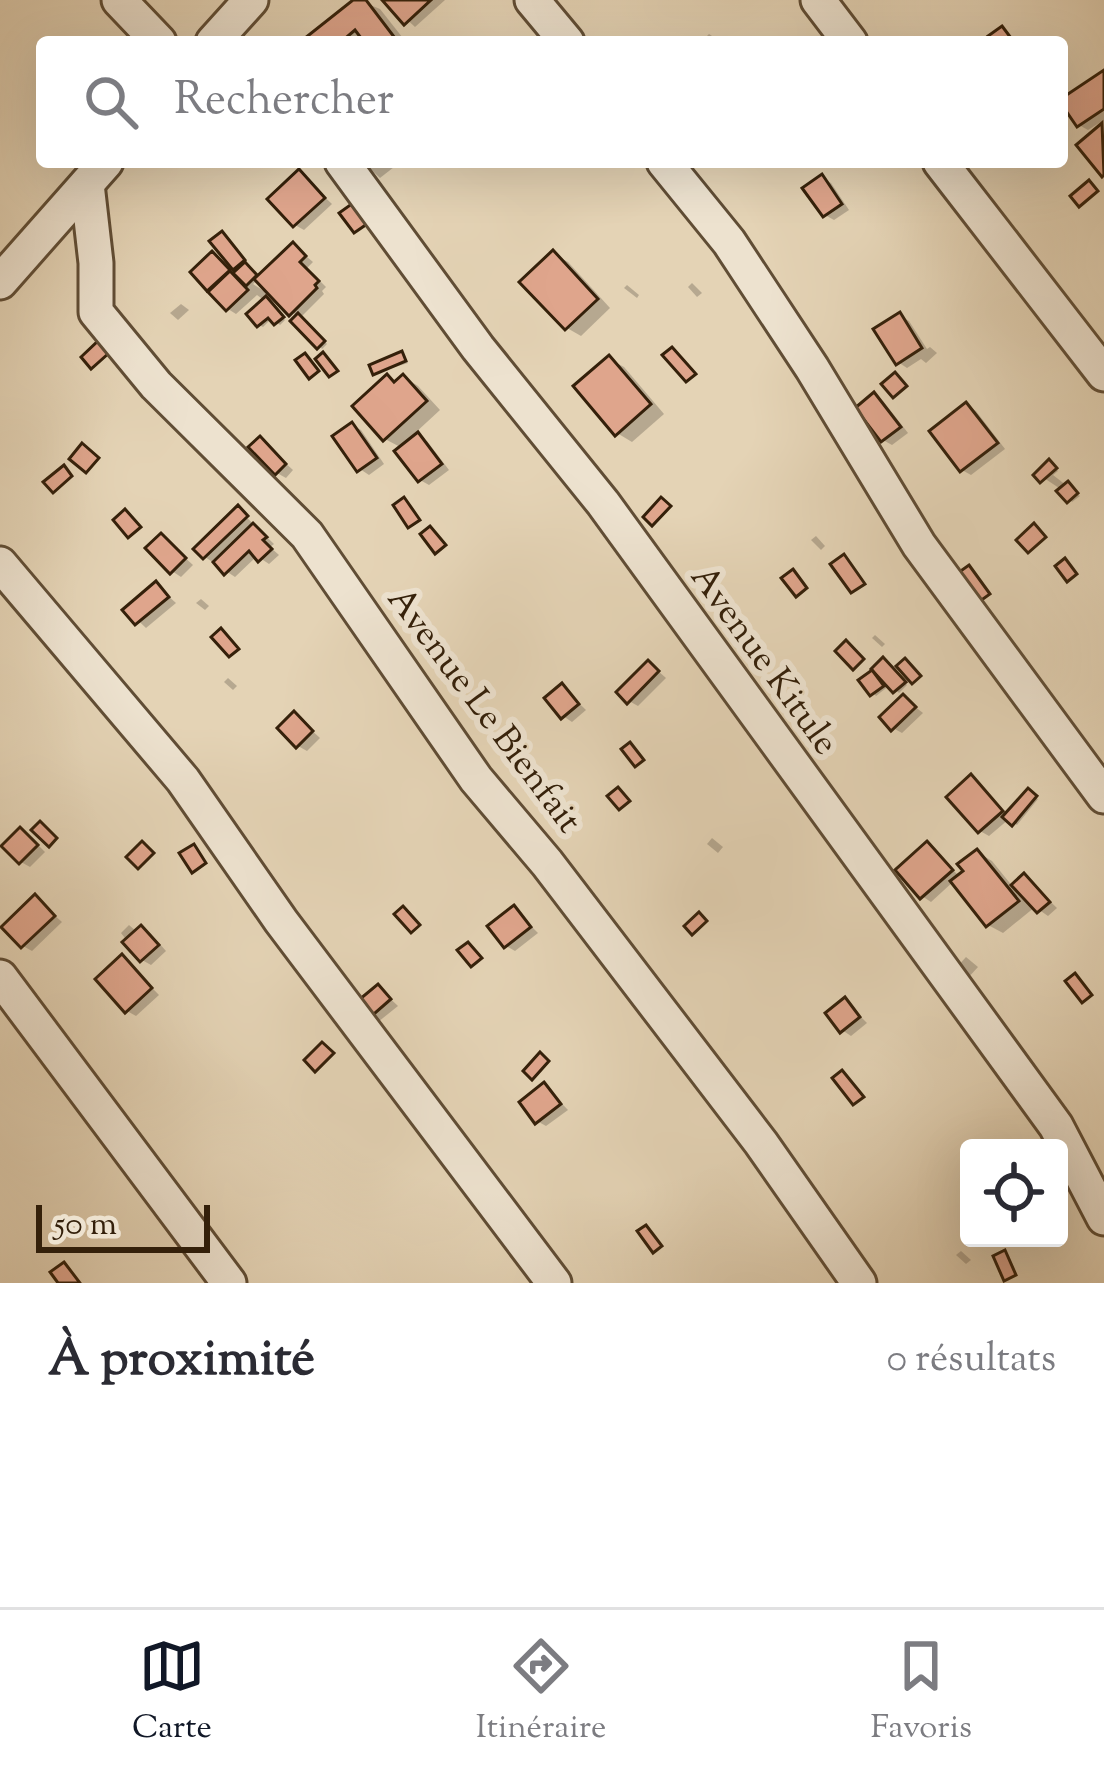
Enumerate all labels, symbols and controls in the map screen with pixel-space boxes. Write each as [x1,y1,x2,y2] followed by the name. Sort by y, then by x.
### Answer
[36,36,1068,168] search box
[78,69,144,135] icon: search
[174,70,394,135] text: Rechercher
[676,555,850,767] street label: Avenue Kitule
[373,577,593,845] street label: Avenue Le Bienfait
[960,1139,1068,1247] map controls
[960,1139,1068,1247] button: locate
[36,1199,210,1252] scale bar
[54,1202,117,1250] text: 50 m
[48,1325,315,1398] text: À proximité
[886,1333,1056,1389] text: 0 résultats
[132,1633,212,1753] tab: Carte
[476,1633,606,1753] tab: Itinéraire
[870,1633,972,1753] tab: Favoris

